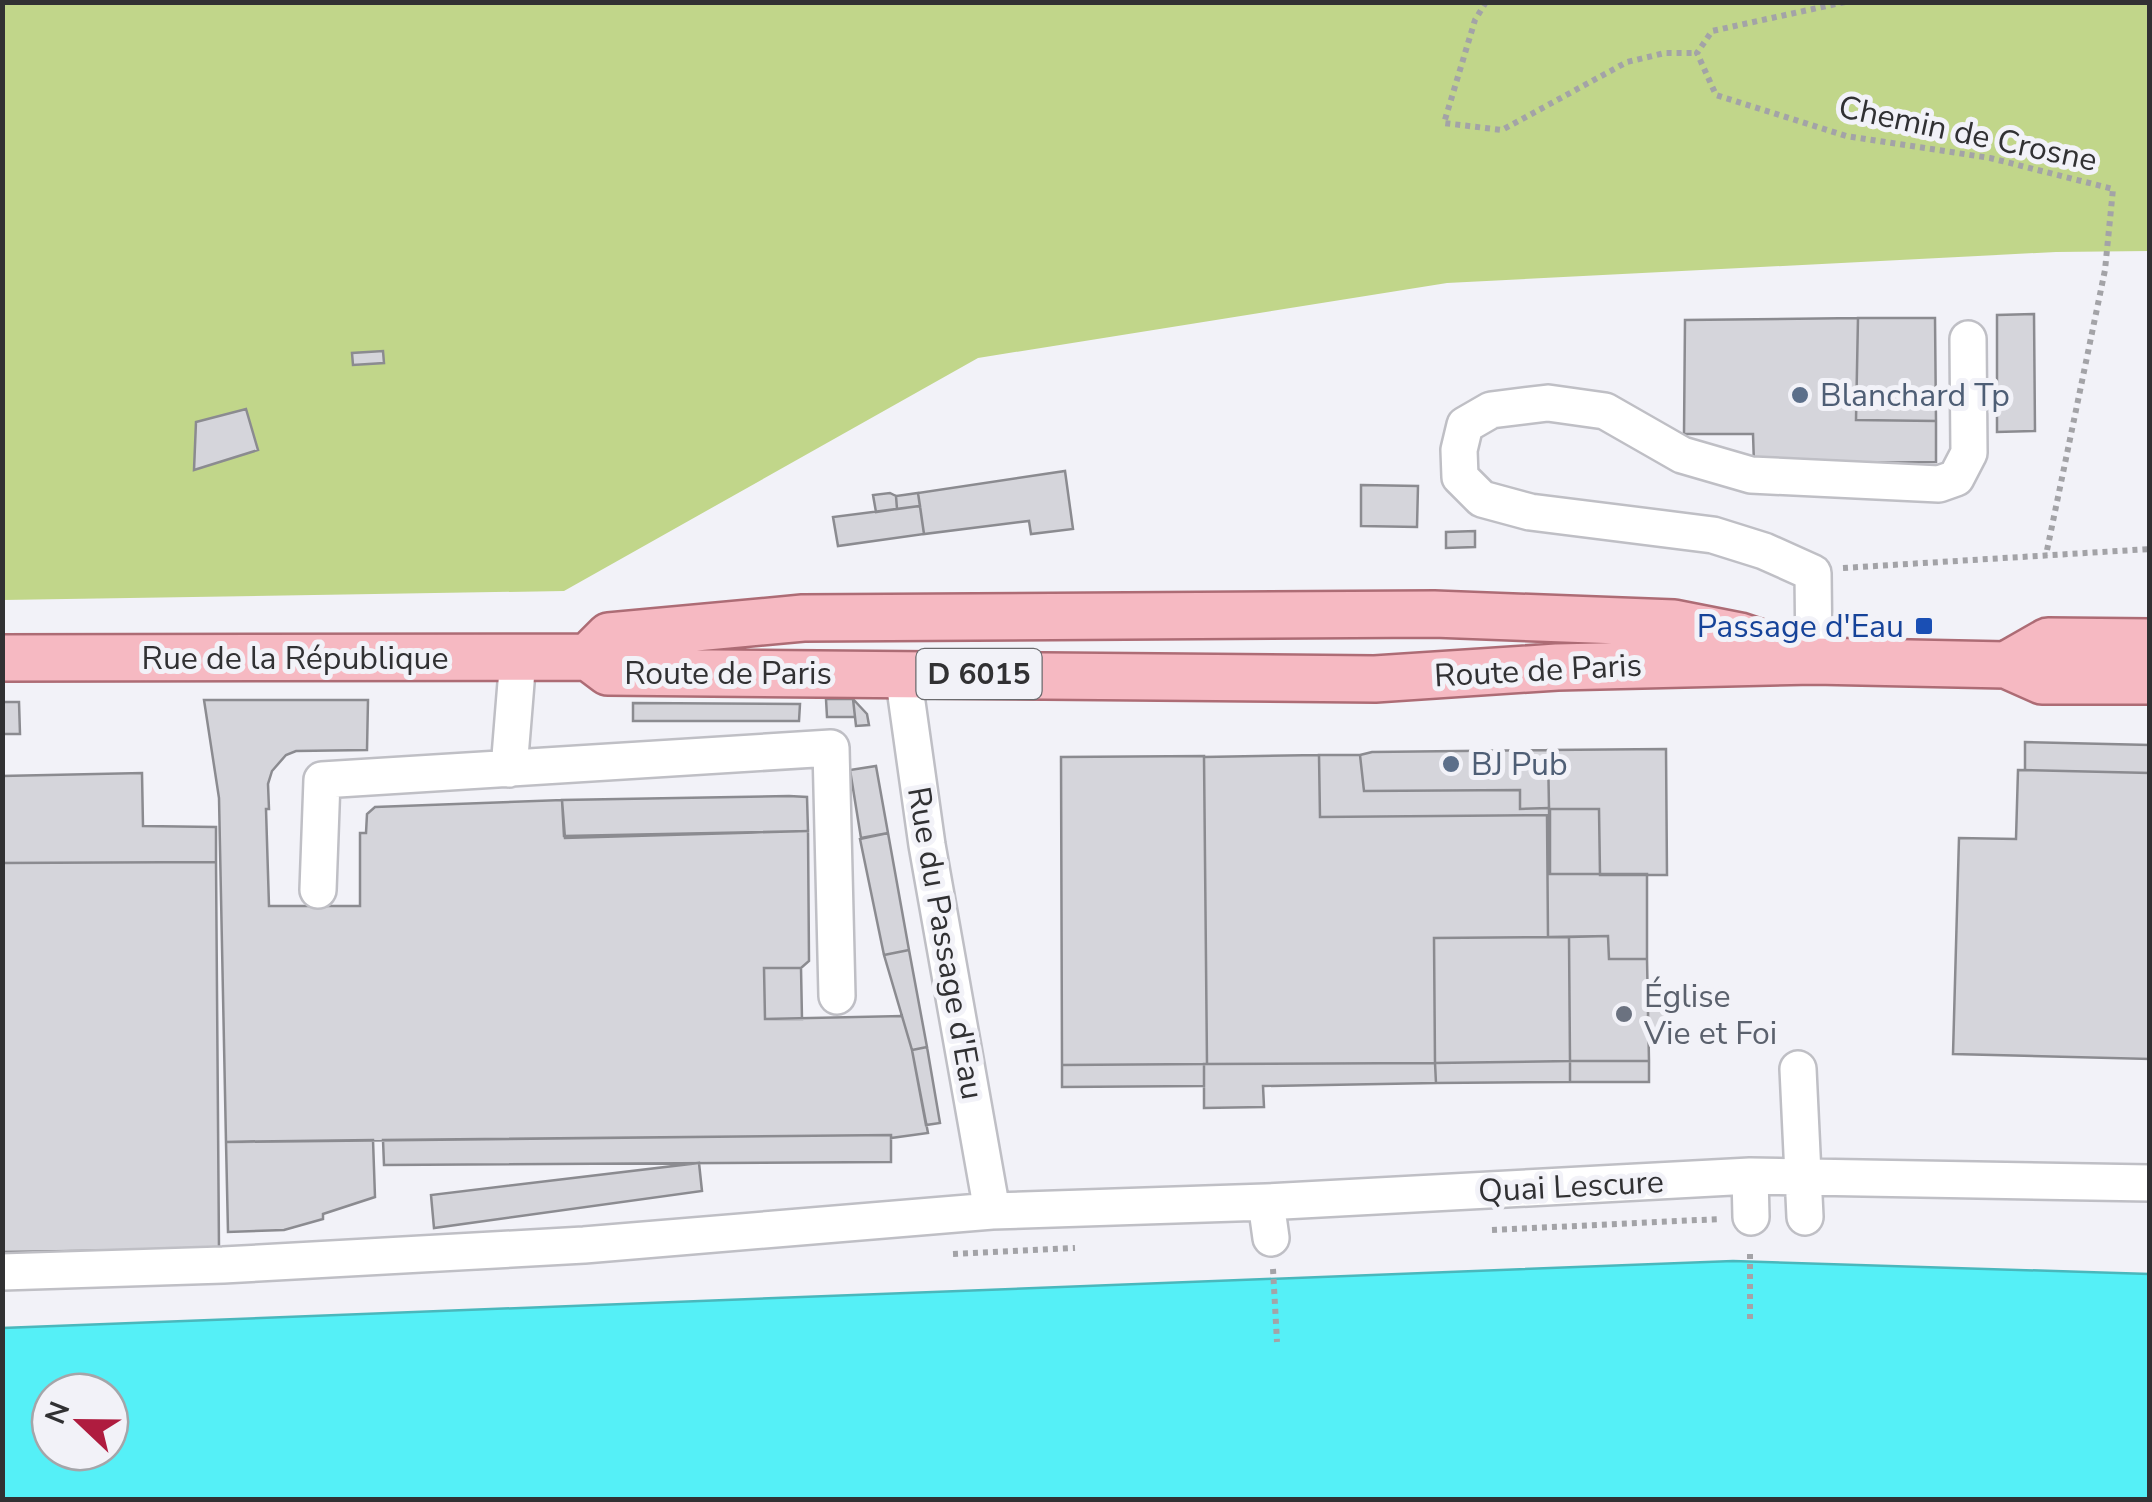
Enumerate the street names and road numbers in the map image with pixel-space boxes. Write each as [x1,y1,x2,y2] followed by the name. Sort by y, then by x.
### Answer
[1835,85,2101,182] street label: Chemin de Crosne
[141,637,449,680] street label: Rue de la République
[1433,644,1643,697] street label: Route de Paris
[916,649,1042,699] road number: D 6015
[624,652,832,695] street label: Route de Paris
[897,783,994,1103] street label: Rue du Passage d'Eau
[1477,1160,1665,1213] street label: Quai Lescure

